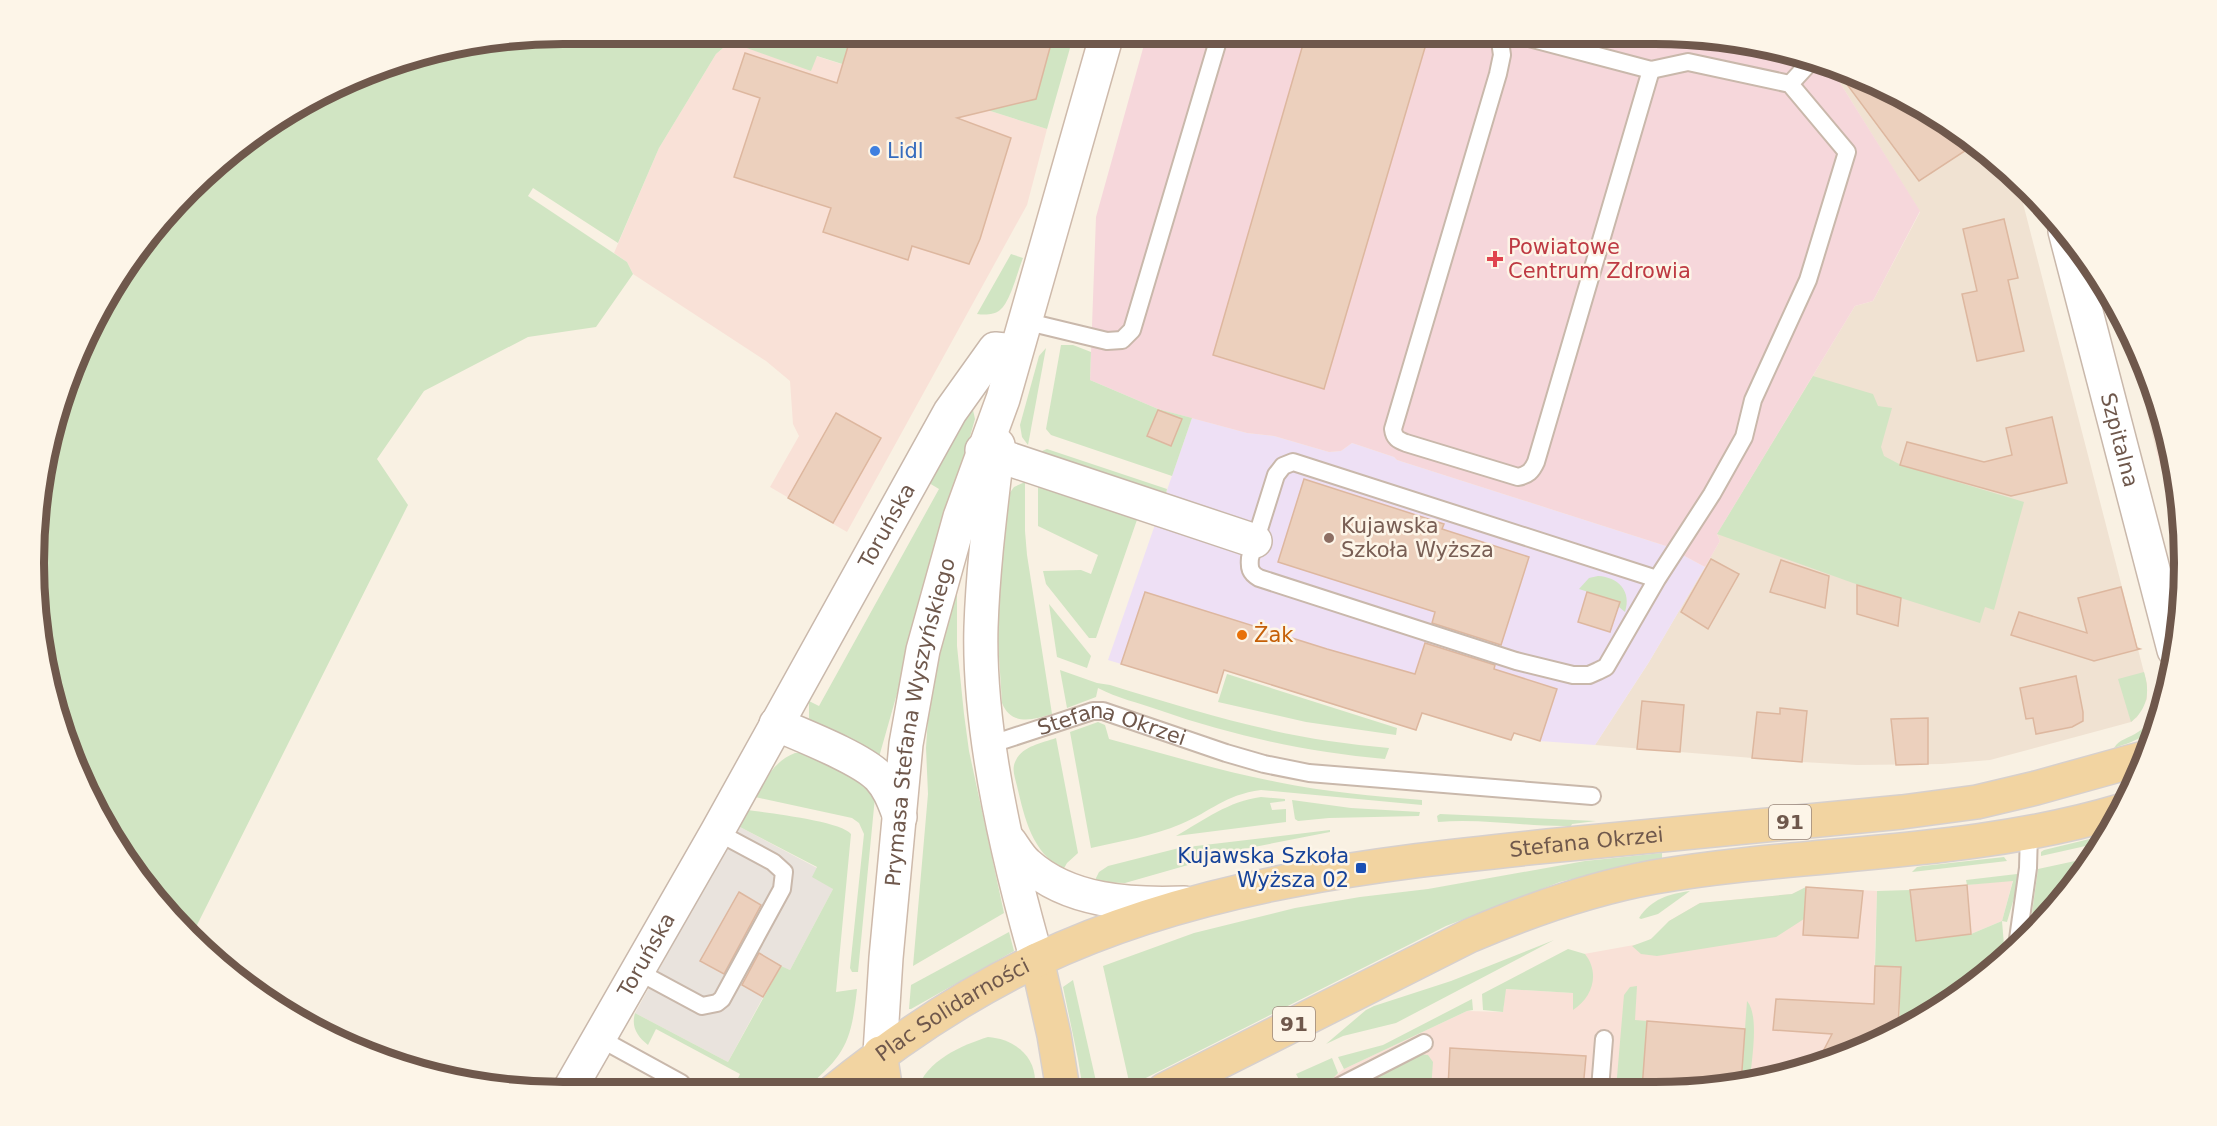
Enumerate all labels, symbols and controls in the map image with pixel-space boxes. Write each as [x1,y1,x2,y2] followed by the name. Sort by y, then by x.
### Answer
[887,139,924,163] place label: Lidl
[868,144,882,158] marker: Lidl
[1508,235,1691,283] place label: Powiatowe Centrum Zdrowia
[1486,250,1504,268] marker: Powiatowe Centrum Zdrowia
[2096,390,2143,490] street label: Szpitalna
[853,479,920,573] street label: Toruńska
[1341,514,1494,562] place label: Kujawska Szkoła Wyższa
[1322,531,1336,545] marker: Kujawska Szkoła Wyższa
[881,555,960,887] street label: Prymasa Stefana Wyszyńskiego
[1254,622,1294,647] place label: Żak
[1235,628,1249,642] marker: Żak
[1034,699,1189,750] street label: Stefana Okrzei
[1769,805,1811,839] road number: 91
[1508,823,1665,862] street label: Stefana Okrzei
[1177,844,1349,892] place label: Kujawska Szkoła Wyższa 02
[1354,861,1368,875] marker: Kujawska Szkoła Wyższa 02
[613,909,680,1002] street label: Toruńska
[871,954,1033,1067] street label: Plac Solidarności
[1273,1007,1315,1041] road number: 91

